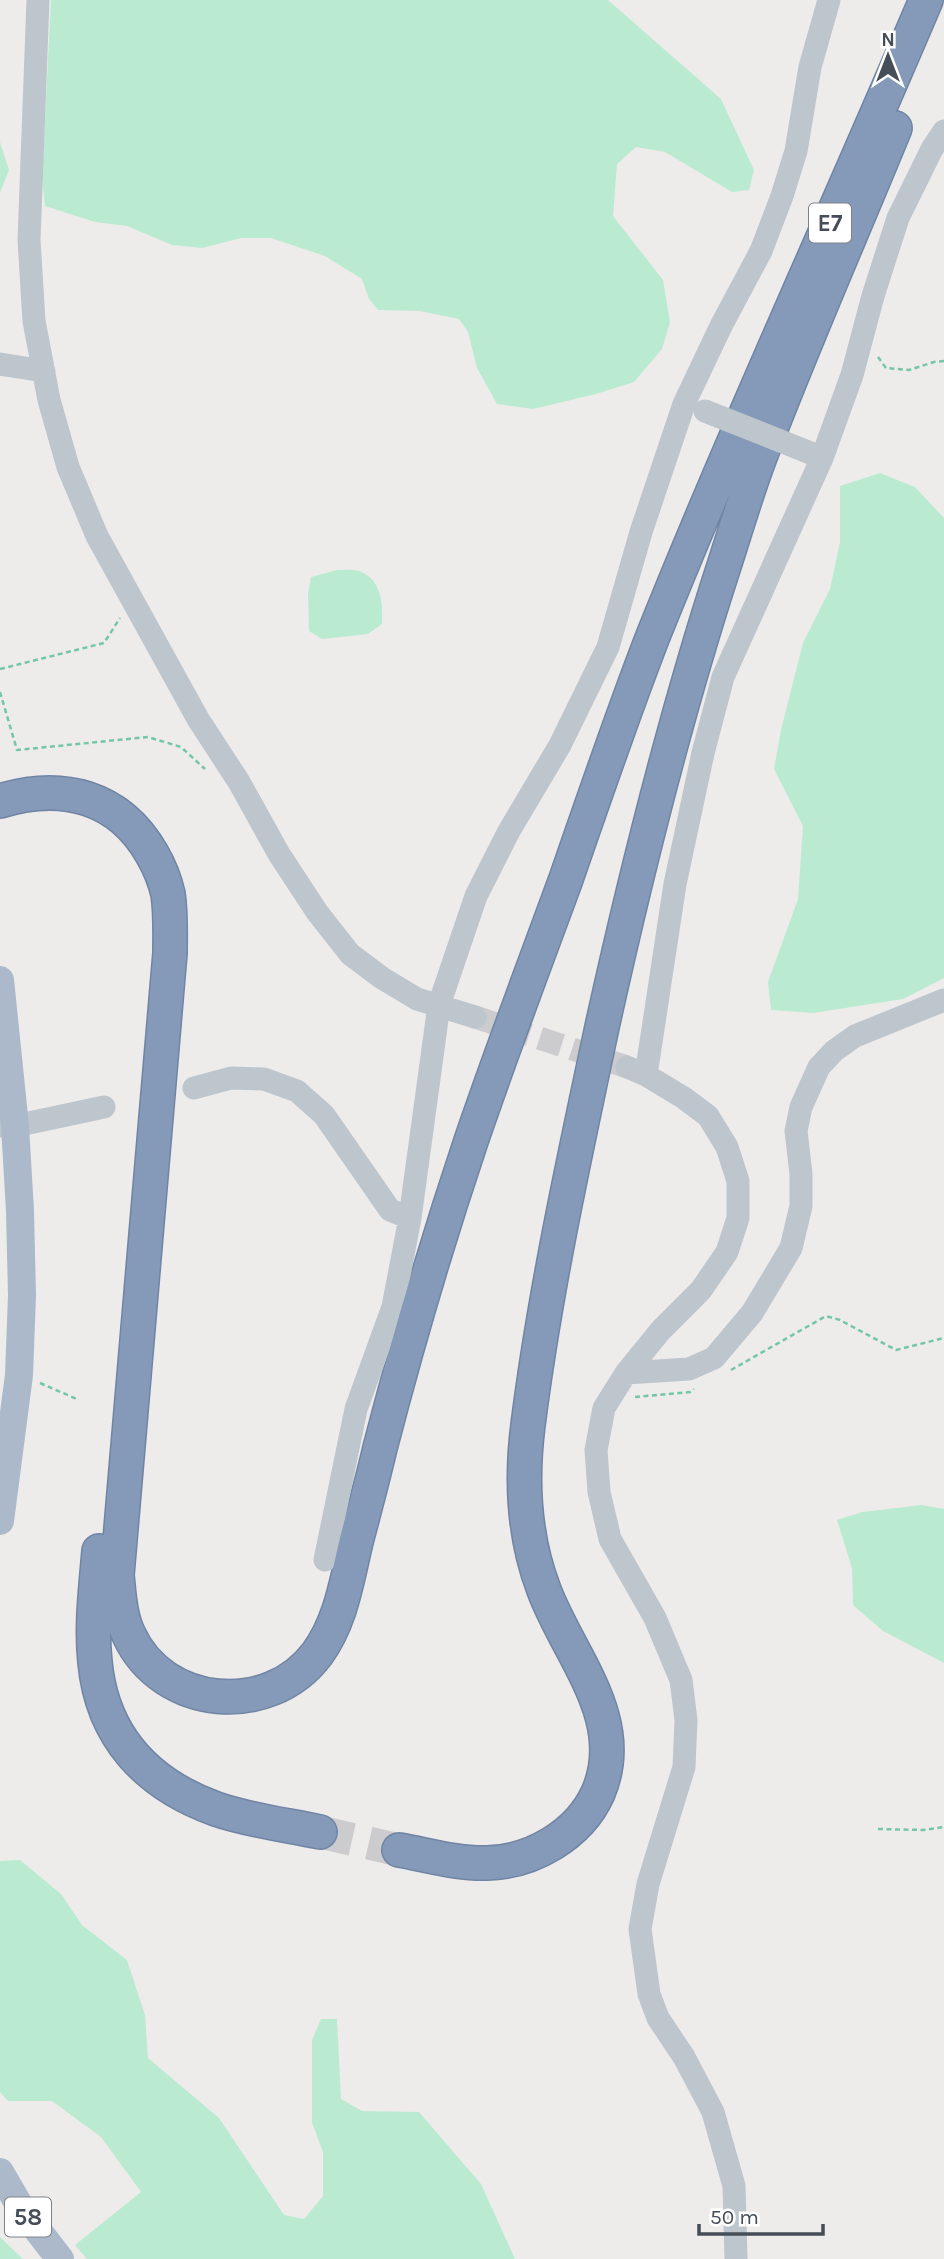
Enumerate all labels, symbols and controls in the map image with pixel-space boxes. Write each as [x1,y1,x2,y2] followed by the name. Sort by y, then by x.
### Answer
[853,21,923,91] north arrow
[881,29,895,51] text: N
[809,204,851,243] road number: E7
[699,2192,823,2236] scale bar
[5,2198,51,2236] road number: 58
[710,2205,759,2229] text: 50 m

